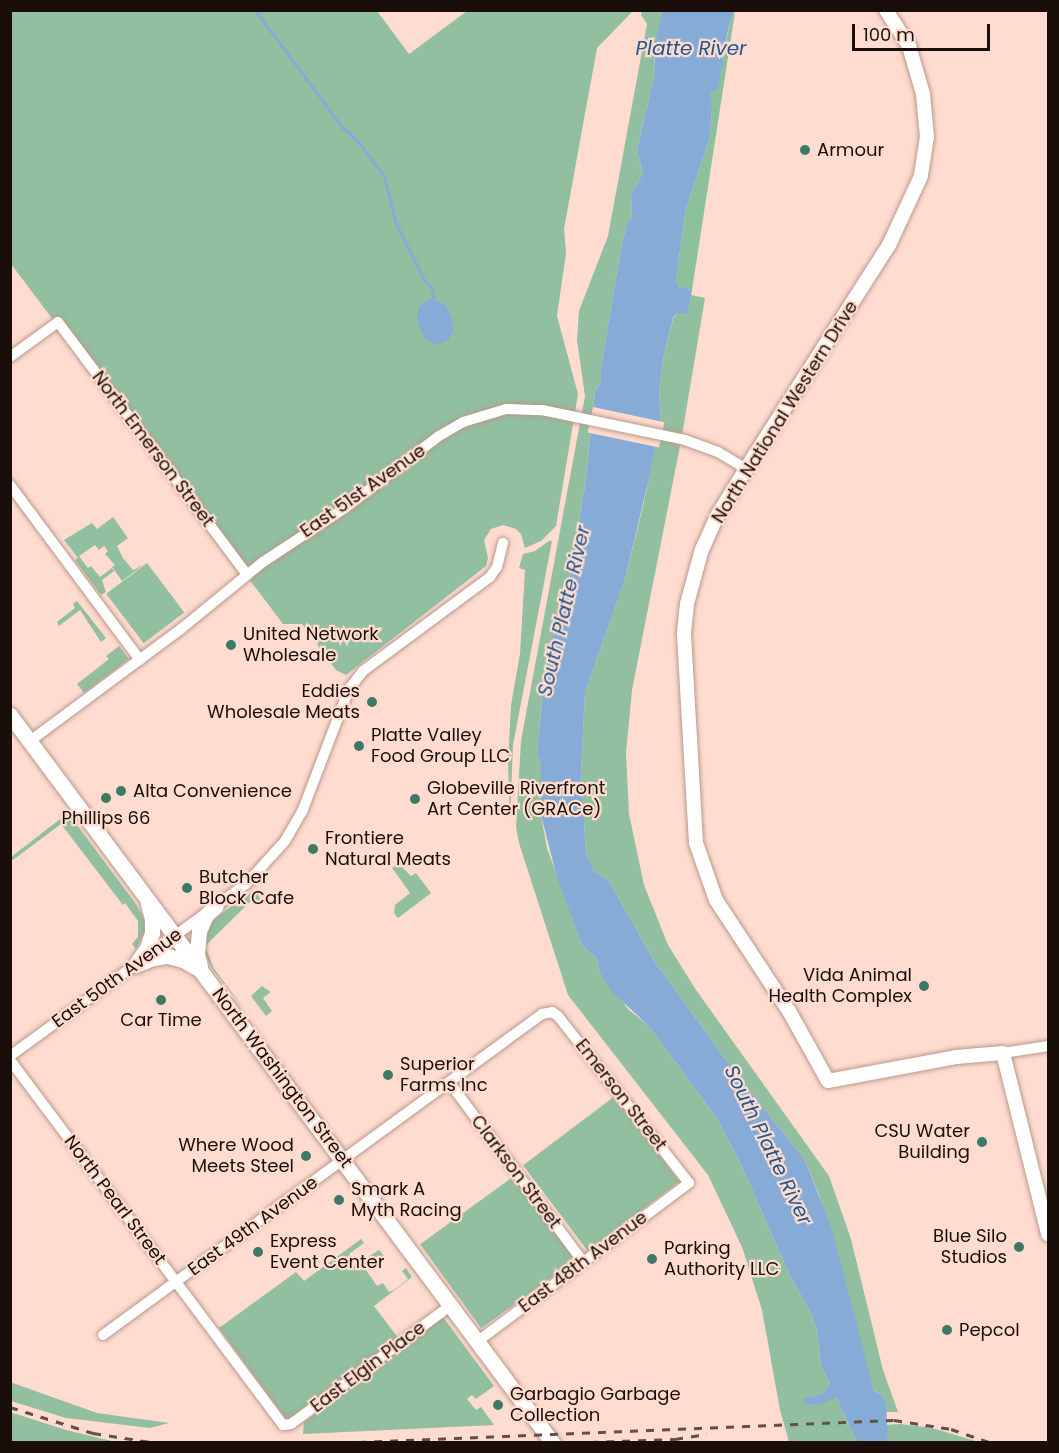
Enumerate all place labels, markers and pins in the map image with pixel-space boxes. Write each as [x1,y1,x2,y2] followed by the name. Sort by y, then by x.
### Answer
[817,139,884,161] place label: Armour
[798,143,812,157] marker: Armour
[243,624,378,666] place label: United Network Wholesale
[224,638,238,652] marker: United Network Wholesale
[207,681,360,724] place label: Eddies Wholesale Meats
[365,695,379,709] marker: Eddies Wholesale Meats
[371,725,510,768] place label: Platte Valley Food Group LLC
[352,739,366,753] marker: Platte Valley Food Group LLC
[427,778,605,820] place label: Globeville Riverfront Art Center (GRACe)
[133,780,292,802] place label: Alta Convenience
[114,784,128,798] marker: Alta Convenience
[99,791,113,805] marker: Phillips 66
[408,792,422,806] marker: Globeville Riverfront Art Center (GRACe)
[62,807,150,829] place label: Phillips 66
[325,828,451,870] place label: Frontiere Natural Meats
[306,842,320,856] marker: Frontiere Natural Meats
[199,867,294,910] place label: Butcher Block Cafe
[180,881,194,895] marker: Butcher Block Cafe
[769,965,912,1008] place label: Vida Animal Health Complex
[917,979,931,993] marker: Vida Animal Health Complex
[154,993,168,1007] marker: Car Time
[120,1009,202,1031] place label: Car Time
[400,1054,488,1096] place label: Superior Farms Inc
[381,1068,395,1082] marker: Superior Farms Inc
[874,1121,970,1164] place label: CSU Water Building
[178,1135,294,1178] place label: Where Wood Meets Steel
[975,1135,989,1149] marker: CSU Water Building
[299,1149,313,1163] marker: Where Wood Meets Steel
[351,1179,462,1222] place label: Smark A Myth Racing
[332,1193,346,1207] marker: Smark A Myth Racing
[933,1226,1007,1268] place label: Blue Silo Studios
[270,1231,384,1274] place label: Express Event Center
[664,1238,779,1280] place label: Parking Authority LLC
[1012,1240,1026,1254] marker: Blue Silo Studios
[251,1245,265,1259] marker: Express Event Center
[645,1252,659,1266] marker: Parking Authority LLC
[959,1319,1020,1341] place label: Pepcol
[940,1323,954,1337] marker: Pepcol
[510,1384,681,1426] place label: Garbagio Garbage Collection
[491,1398,505,1412] marker: Garbagio Garbage Collection

